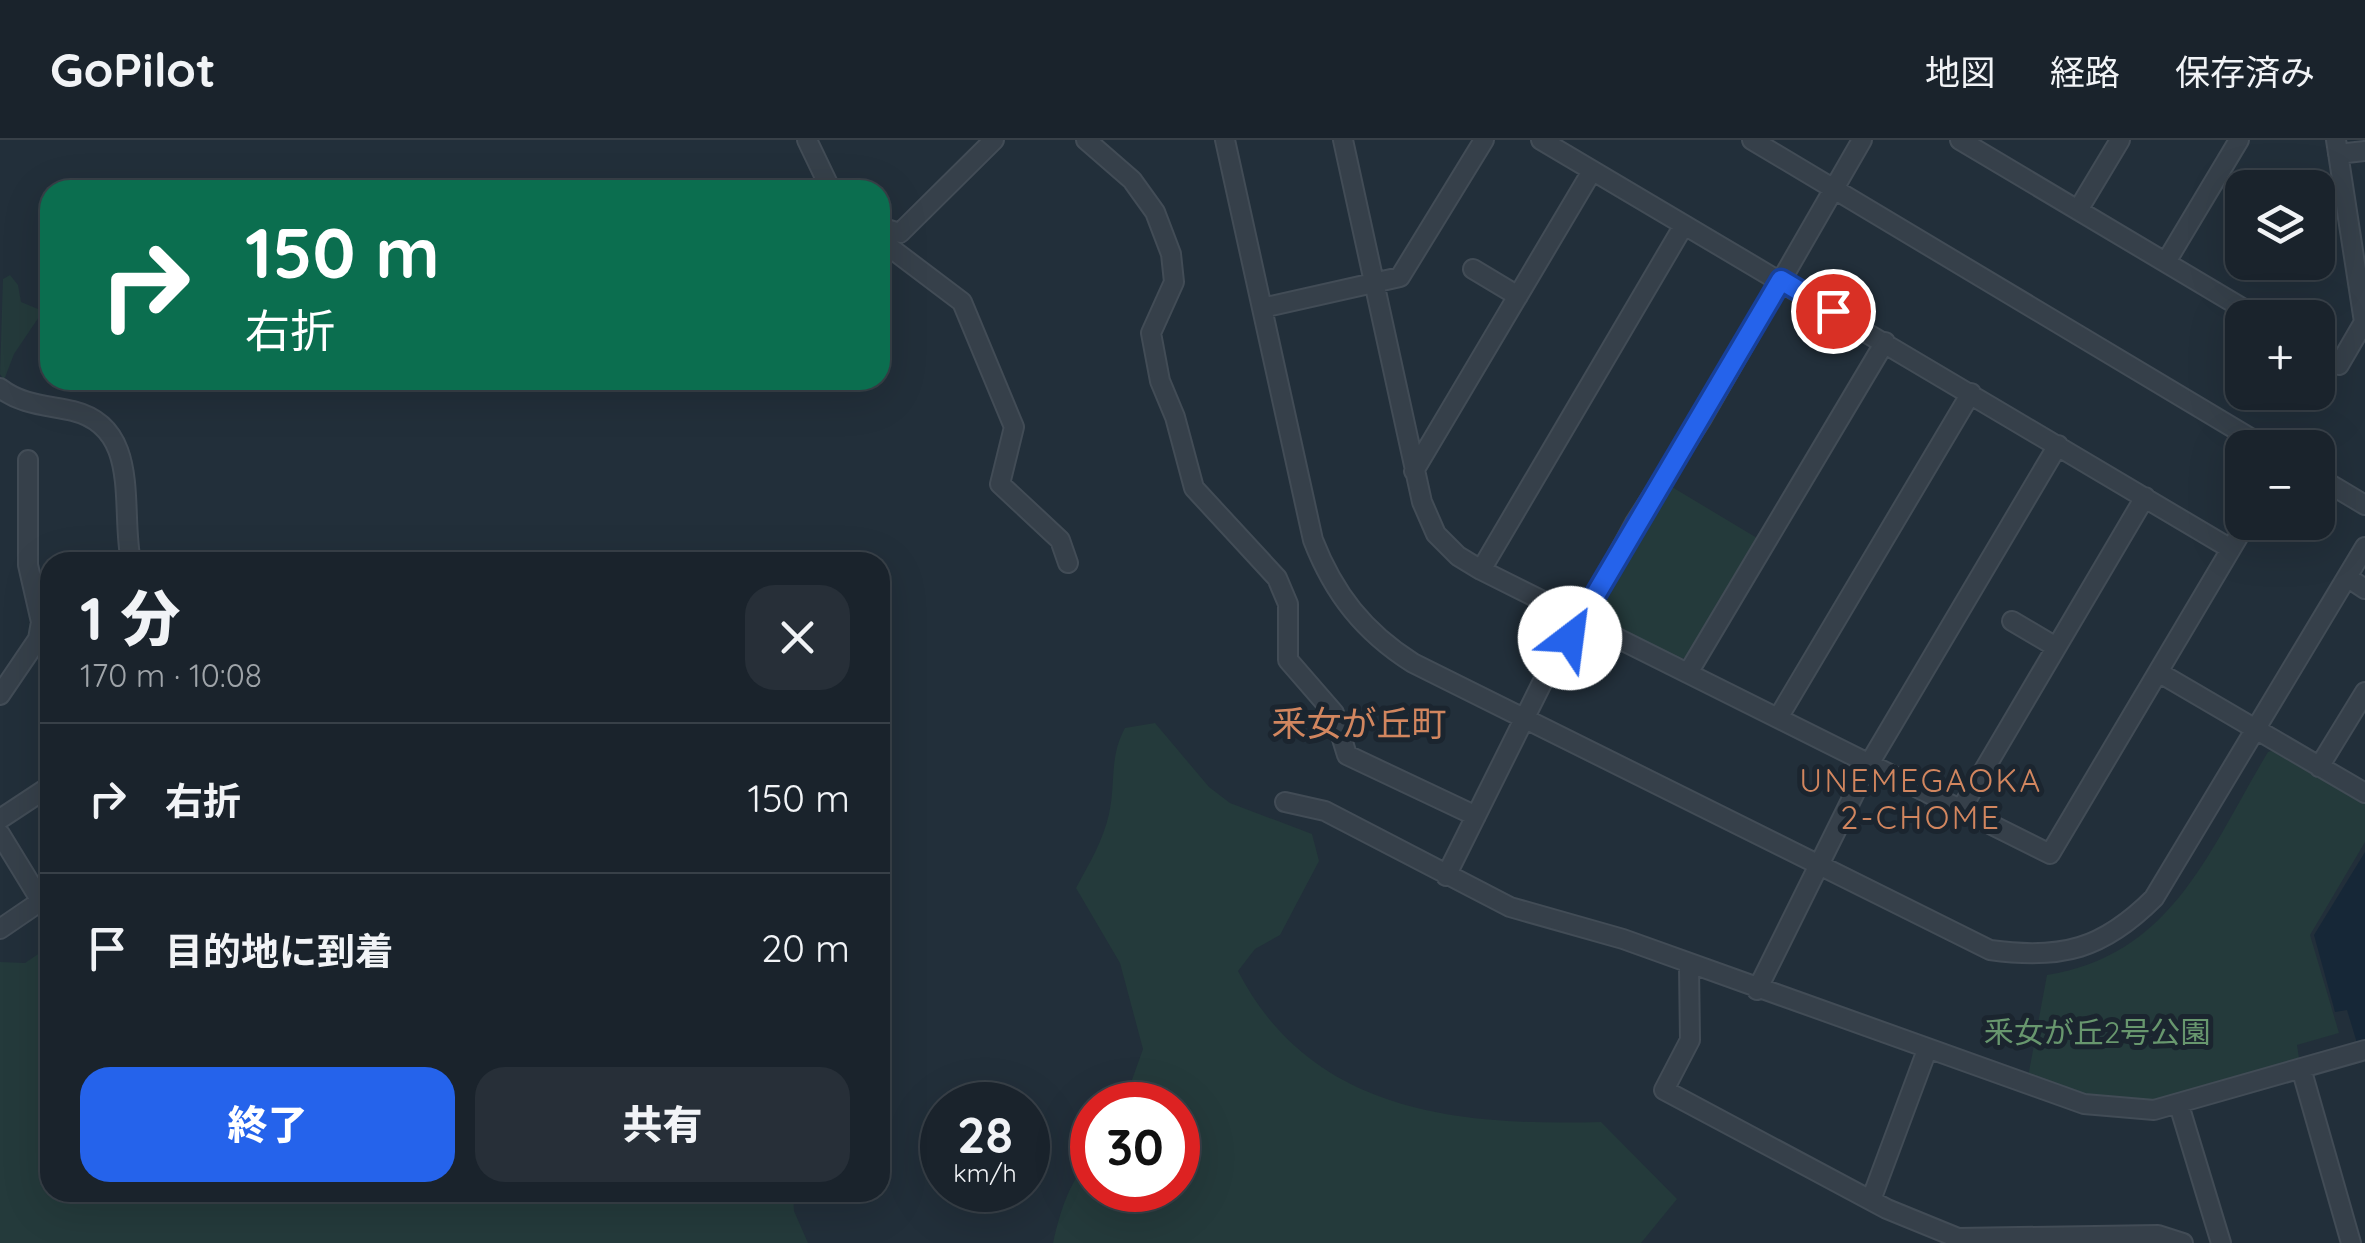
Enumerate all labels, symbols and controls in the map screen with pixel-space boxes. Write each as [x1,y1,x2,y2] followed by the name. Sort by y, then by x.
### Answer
[50,39,216,99] text: GoPilot
[1925,50,1995,94] text: 地図
[2050,50,2120,94] text: 経路
[2175,50,2315,94] text: 保存済み
[2225,170,2335,540] map controls
[2225,170,2335,280] button: layers
[245,208,440,296] text: 150 m
[80,220,210,350] icon: right
[1791,269,1876,354] pin
[1806,284,1861,339] icon: arrive
[2225,300,2335,410] button: +
[245,302,335,358] text: 右折
[2225,430,2335,540] button: −
[80,580,180,655] text: 1 分
[745,585,850,690] button: close
[1518,586,1622,690] position arrow
[80,655,262,695] text: 170 m · 10:08
[1271,701,1447,745] district label: 釆女が丘町
[1799,760,2043,837] district label: UNEMEGAOKA 2-CHOME
[80,771,135,826] icon: right
[748,774,850,822] text: 150 m
[165,777,241,825] text: 右折
[80,921,135,976] icon: arrive
[761,924,850,972] text: 20 m
[165,927,393,975] text: 目的地に到着
[1984,1013,2210,1051] park label: 釆女が丘2号公園
[80,1067,455,1182] button: 終了
[475,1067,850,1182] button: 共有
[1070,1082,1200,1212] speed limit sign: 30
[957,1103,1013,1166] text: 28
[953,1157,1017,1188] text: km/h

